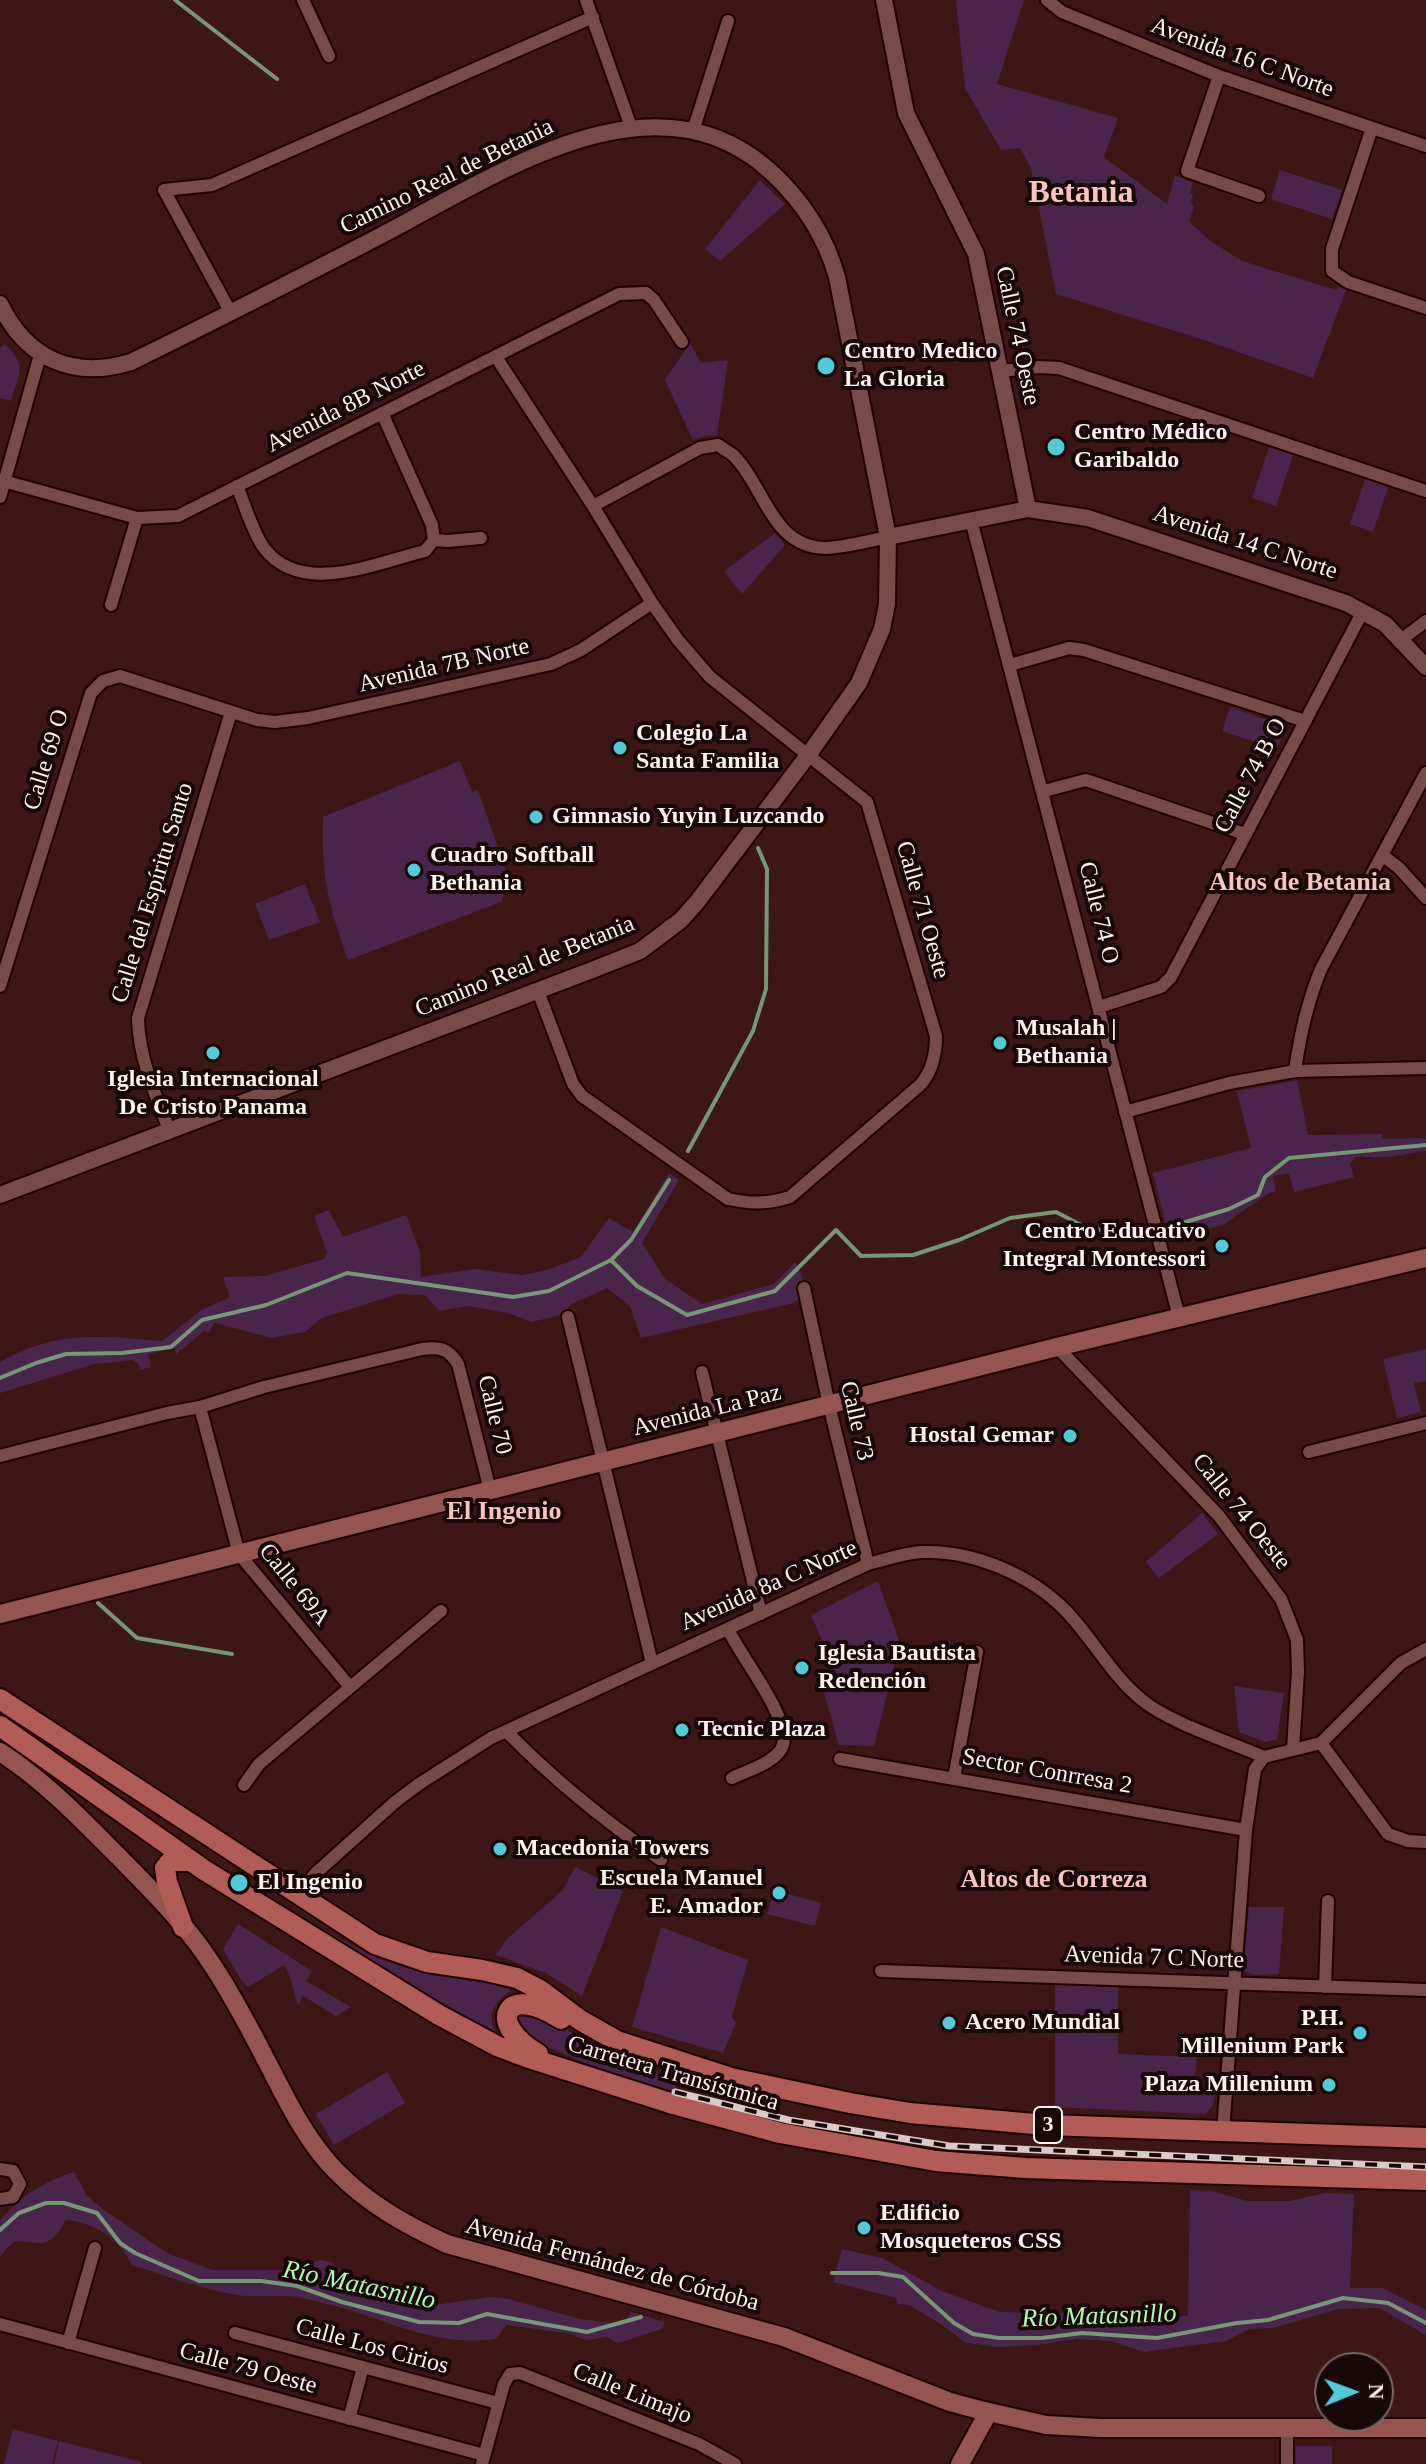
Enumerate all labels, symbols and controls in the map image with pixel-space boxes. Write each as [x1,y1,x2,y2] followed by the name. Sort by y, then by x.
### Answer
[1147,12,1337,104] street label: Avenida 16 C Norte
[336,113,558,241] street label: Camino Real de Betania
[1029,175,1133,213] district label: Betania
[988,264,1046,408] street label: Calle 74 Oeste
[844,338,998,394] place label: Centro Medico La Gloria
[262,355,430,459] street label: Avenida 8B Norte
[815,355,837,377] marker: Centro Medico La Gloria
[1074,419,1228,475] place label: Centro Médico Garibaldo
[1045,436,1067,458] marker: Centro Médico Garibaldo
[1149,500,1341,586] street label: Avenida 14 C Norte
[356,632,532,700] street label: Avenida 7B Norte
[18,706,76,814] street label: Calle 69 O
[1209,714,1293,838] street label: Calle 74 B O
[636,720,779,776] place label: Colegio La Santa Familia
[611,739,629,757] marker: Colegio La Santa Familia
[106,779,200,1007] street label: Calle del Espíritu Santo
[552,803,825,831] place label: Gimnasio Yuyin Luzcando
[527,808,545,826] marker: Gimnasio Yuyin Luzcando
[889,838,955,982] street label: Calle 71 Oeste
[430,842,594,898] place label: Cuadro Softball Bethania
[1071,859,1125,967] street label: Calle 74 O
[405,861,423,879] marker: Cuadro Softball Bethania
[1209,867,1391,899] district label: Altos de Betania
[411,910,639,1024] street label: Camino Real de Betania
[1016,1015,1117,1071] place label: Musalah | Bethania
[991,1034,1009,1052] marker: Musalah | Bethania
[204,1044,222,1062] marker: Iglesia Internacional De Cristo Panama
[107,1066,319,1122] place label: Iglesia Internacional De Cristo Panama
[1003,1218,1206,1274] place label: Centro Educativo Integral Montessori
[1213,1237,1231,1255] marker: Centro Educativo Integral Montessori
[470,1372,518,1458] street label: Calle 70
[833,1378,879,1464] street label: Calle 73
[630,1379,784,1443] street label: Avenida La Paz
[909,1422,1054,1450] place label: Hostal Gemar
[1061,1427,1079,1445] marker: Hostal Gemar
[1185,1448,1297,1576] street label: Calle 74 Oeste
[447,1496,561,1528] district label: El Ingenio
[676,1534,862,1638] street label: Avenida 8a C Norte
[252,1538,336,1632] street label: Calle 69A
[818,1640,976,1696] place label: Iglesia Bautista Redención
[793,1659,811,1677] marker: Iglesia Bautista Redención
[698,1716,826,1744] place label: Tecnic Plaza
[673,1721,691,1739] marker: Tecnic Plaza
[960,1743,1134,1801] street label: Sector Conrresa 2
[516,1835,709,1863] place label: Macedonia Towers
[491,1840,509,1858] marker: Macedonia Towers
[960,1864,1148,1896] district label: Altos de Correza
[600,1865,763,1921] place label: Escuela Manuel E. Amador
[257,1869,363,1897] place label: El Ingenio
[228,1872,250,1894] marker: El Ingenio
[770,1884,788,1902] marker: Escuela Manuel E. Amador
[1063,1940,1245,1976] street label: Avenida 7 C Norte
[1181,2005,1344,2061] place label: P.H. Millenium Park
[965,2009,1120,2037] place label: Acero Mundial
[940,2014,958,2032] marker: Acero Mundial
[1351,2024,1369,2042] marker: P.H. Millenium Park
[564,2030,782,2118] street label: Carretera Transístmica
[1144,2071,1313,2099] place label: Plaza Millenium
[1320,2076,1338,2094] marker: Plaza Millenium
[1034,2107,1062,2143] road number: 3
[880,2200,1062,2256] place label: Edificio Mosqueteros CSS
[462,2212,762,2318] street label: Avenida Fernández de Córdoba
[855,2219,873,2237] marker: Edificio Mosqueteros CSS
[280,2255,438,2317] water label: Río Matasnillo
[1021,2299,1177,2335] water label: Río Matasnillo
[292,2313,452,2381] street label: Calle Los Cirios
[176,2337,320,2401] street label: Calle 79 Oeste
[1314,2352,1394,2432] north arrow
[568,2357,696,2431] street label: Calle Limajo
[1364,2383,1389,2400] text: N

